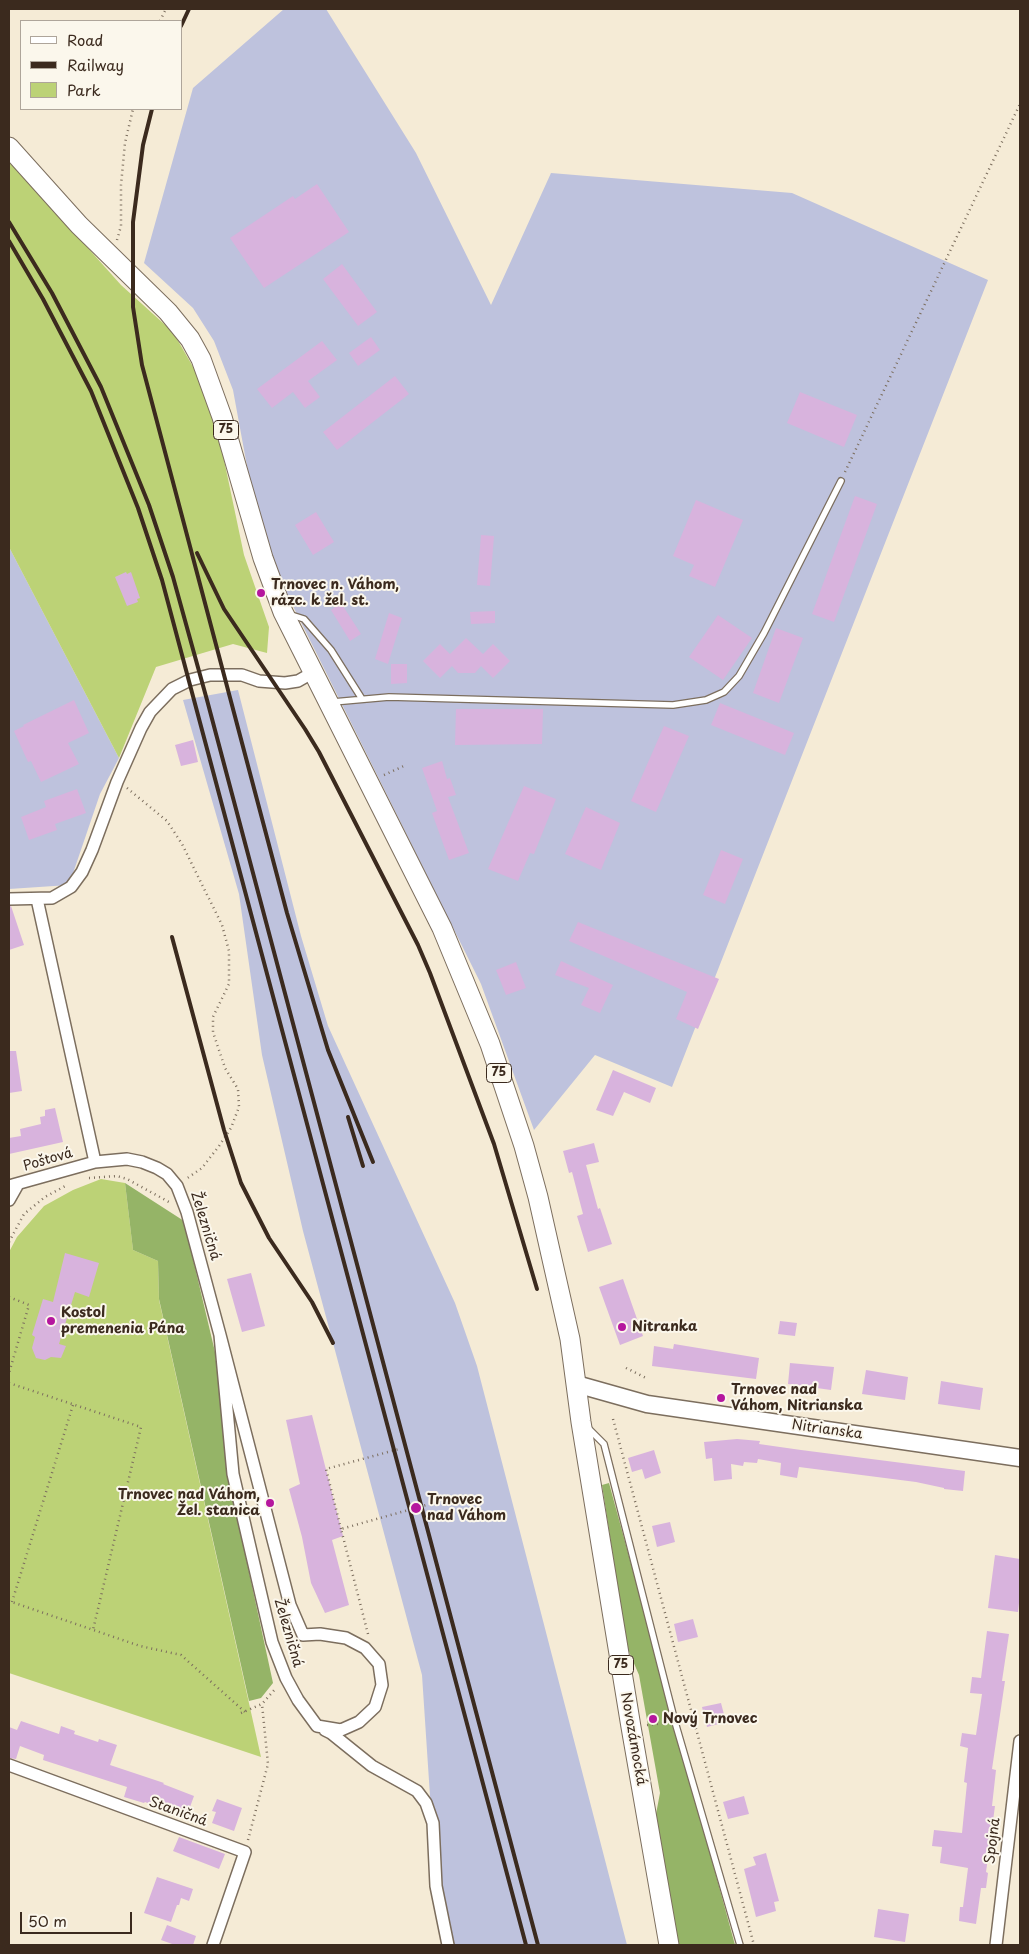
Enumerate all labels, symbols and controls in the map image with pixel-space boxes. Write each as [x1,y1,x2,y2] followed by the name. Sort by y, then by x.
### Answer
[20,20,182,110] legend
[67,28,103,51] text: Road
[67,53,124,76] text: Railway
[67,78,101,101] text: Park
[214,420,238,440] road number: 75
[271,577,399,610] place label: Trnovec n. Váhom, rázc. k žel. st.
[255,587,267,599] marker: Trnovec n. Váhom, rázc. k žel. st.
[486,1064,512,1082] road number: 75
[21,1145,75,1175] street label: Poštová
[187,1190,223,1262] street label: Železničná
[61,1305,185,1338] place label: Kostol premenenia Pána
[45,1315,57,1327] marker: Kostol premenenia Pána
[632,1319,697,1335] place label: Nitranka
[616,1321,628,1333] marker: Nitranka
[731,1382,863,1414] place label: Trnovec nad Váhom, Nitrianska
[715,1392,727,1404] marker: Trnovec nad Váhom, Nitrianska
[790,1417,864,1443] street label: Nitrianska
[118,1487,260,1520] place label: Trnovec nad Váhom, Žel. stanica
[427,1492,506,1524] place label: Trnovec nad Váhom
[264,1497,276,1509] marker: Trnovec nad Váhom, Žel. stanica
[409,1501,423,1515] marker: Trnovec nad Váhom
[270,1597,306,1669] street label: Železničná
[608,1656,634,1674] road number: 75
[617,1691,649,1787] street label: Novozámocká
[663,1711,757,1727] place label: Nový Trnovec
[647,1713,659,1725] marker: Nový Trnovec
[147,1794,209,1830] street label: Staničná
[982,1817,1004,1865] street label: Spojná
[22,1902,135,1934] scale bar
[28,1909,67,1932] text: 50 m

